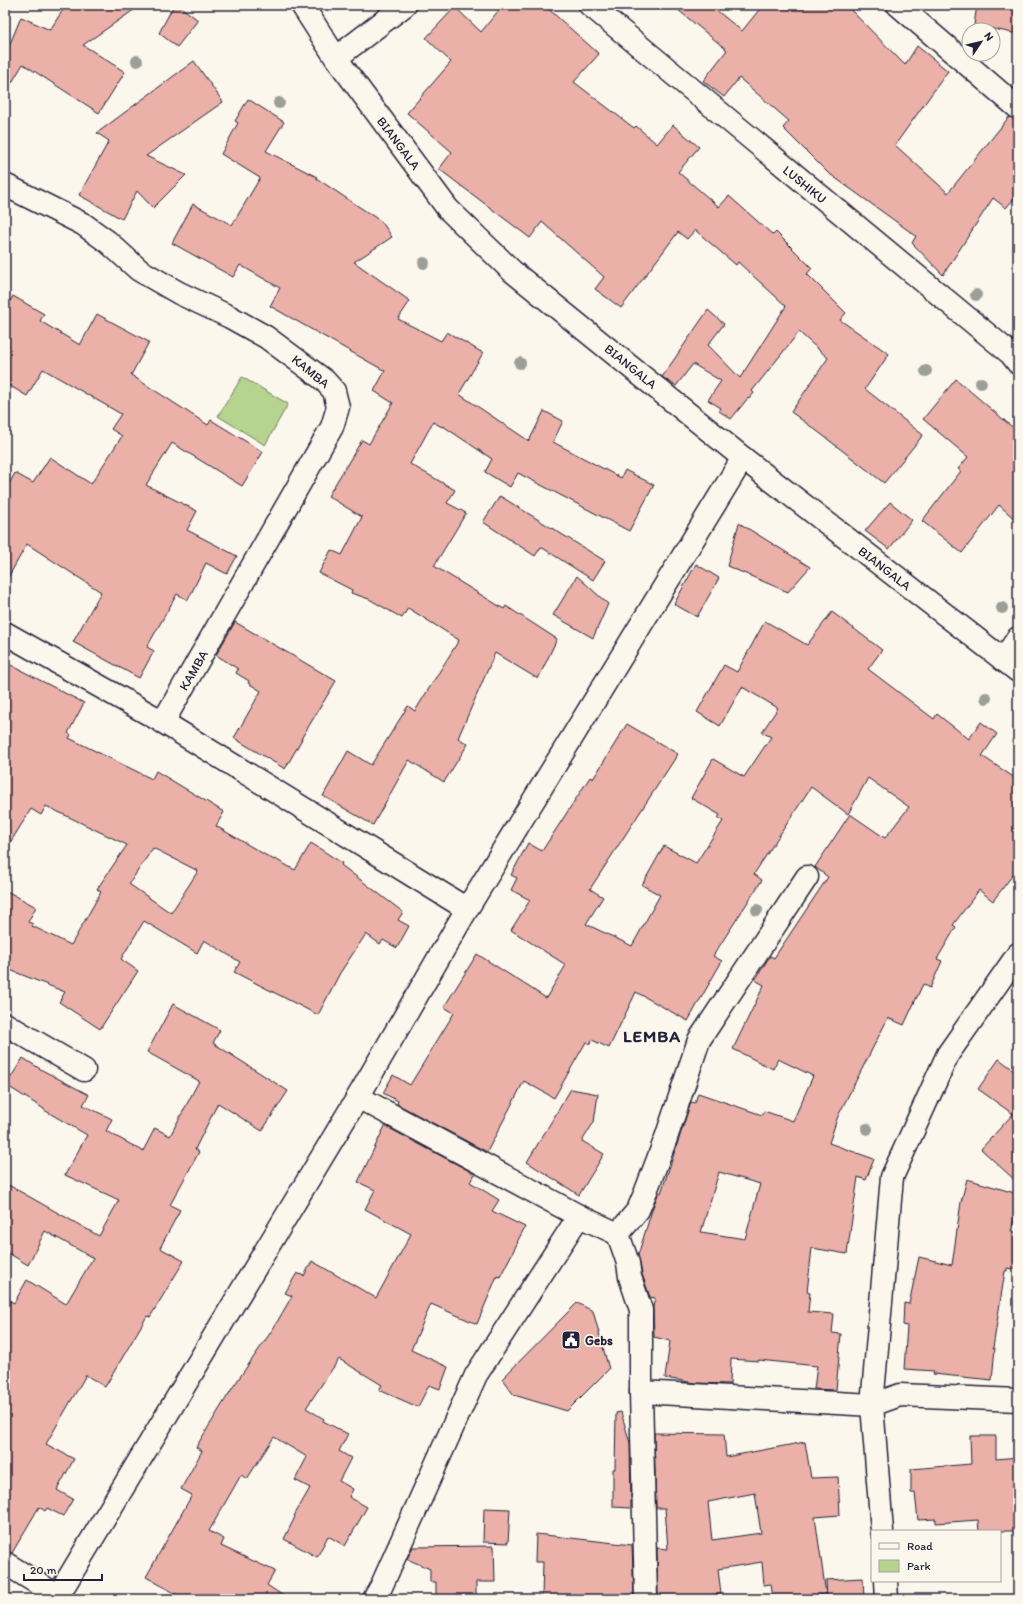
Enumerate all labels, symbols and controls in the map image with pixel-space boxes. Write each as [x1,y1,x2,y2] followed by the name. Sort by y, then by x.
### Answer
[961,22,1001,62] north arrow
[981,30,996,43] text: N
[374,114,424,173] street label: BIANGALA
[780,162,829,206] street label: LUSHIKU
[602,341,660,392] street label: BIANGALA
[289,352,333,391] street label: KAMBA
[855,543,914,594] street label: BIANGALA
[176,647,211,693] street label: KAMBA
[623,1026,681,1046] district label: LEMBA
[560,1329,582,1351] public building icon: Gebs
[585,1333,613,1348] place label: Gebs
[871,1530,1001,1582] legend
[907,1539,933,1553] text: Road
[24,1556,102,1582] scale bar
[907,1559,931,1573] text: Park
[30,1563,57,1577] text: 20 m

